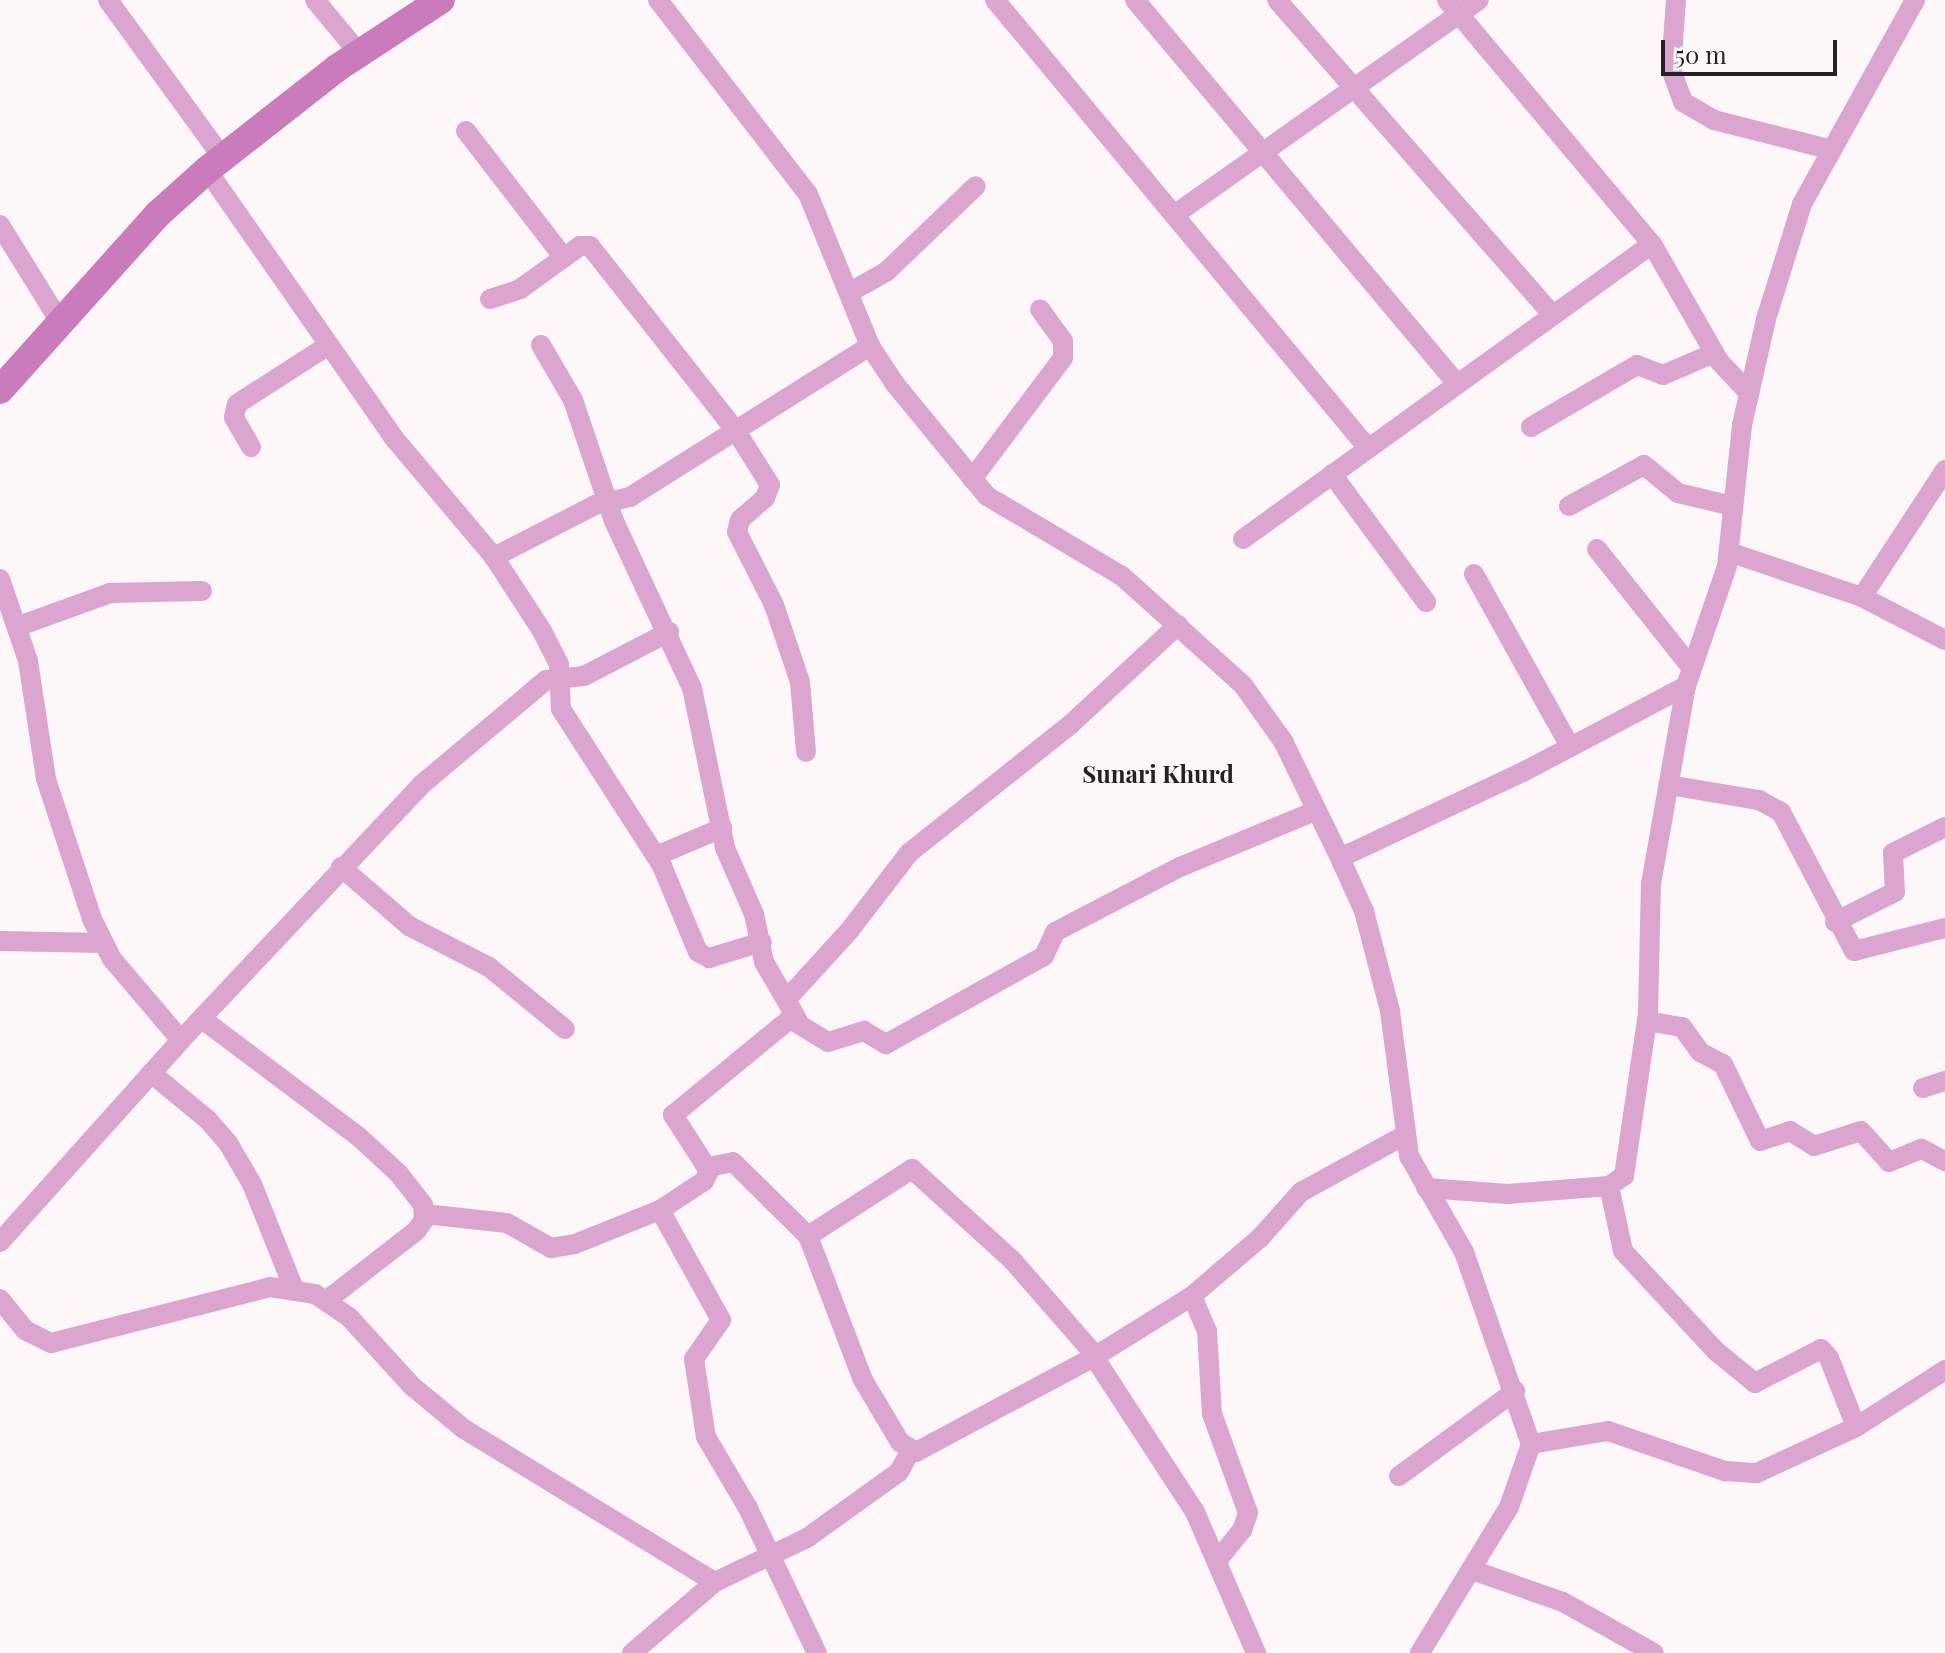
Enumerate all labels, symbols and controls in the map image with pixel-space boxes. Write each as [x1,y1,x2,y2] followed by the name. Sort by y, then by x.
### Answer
[1665,24,1841,74] scale bar
[1675,38,1727,70] text: 50 m
[1082,760,1234,788] district label: Sunari Khurd

